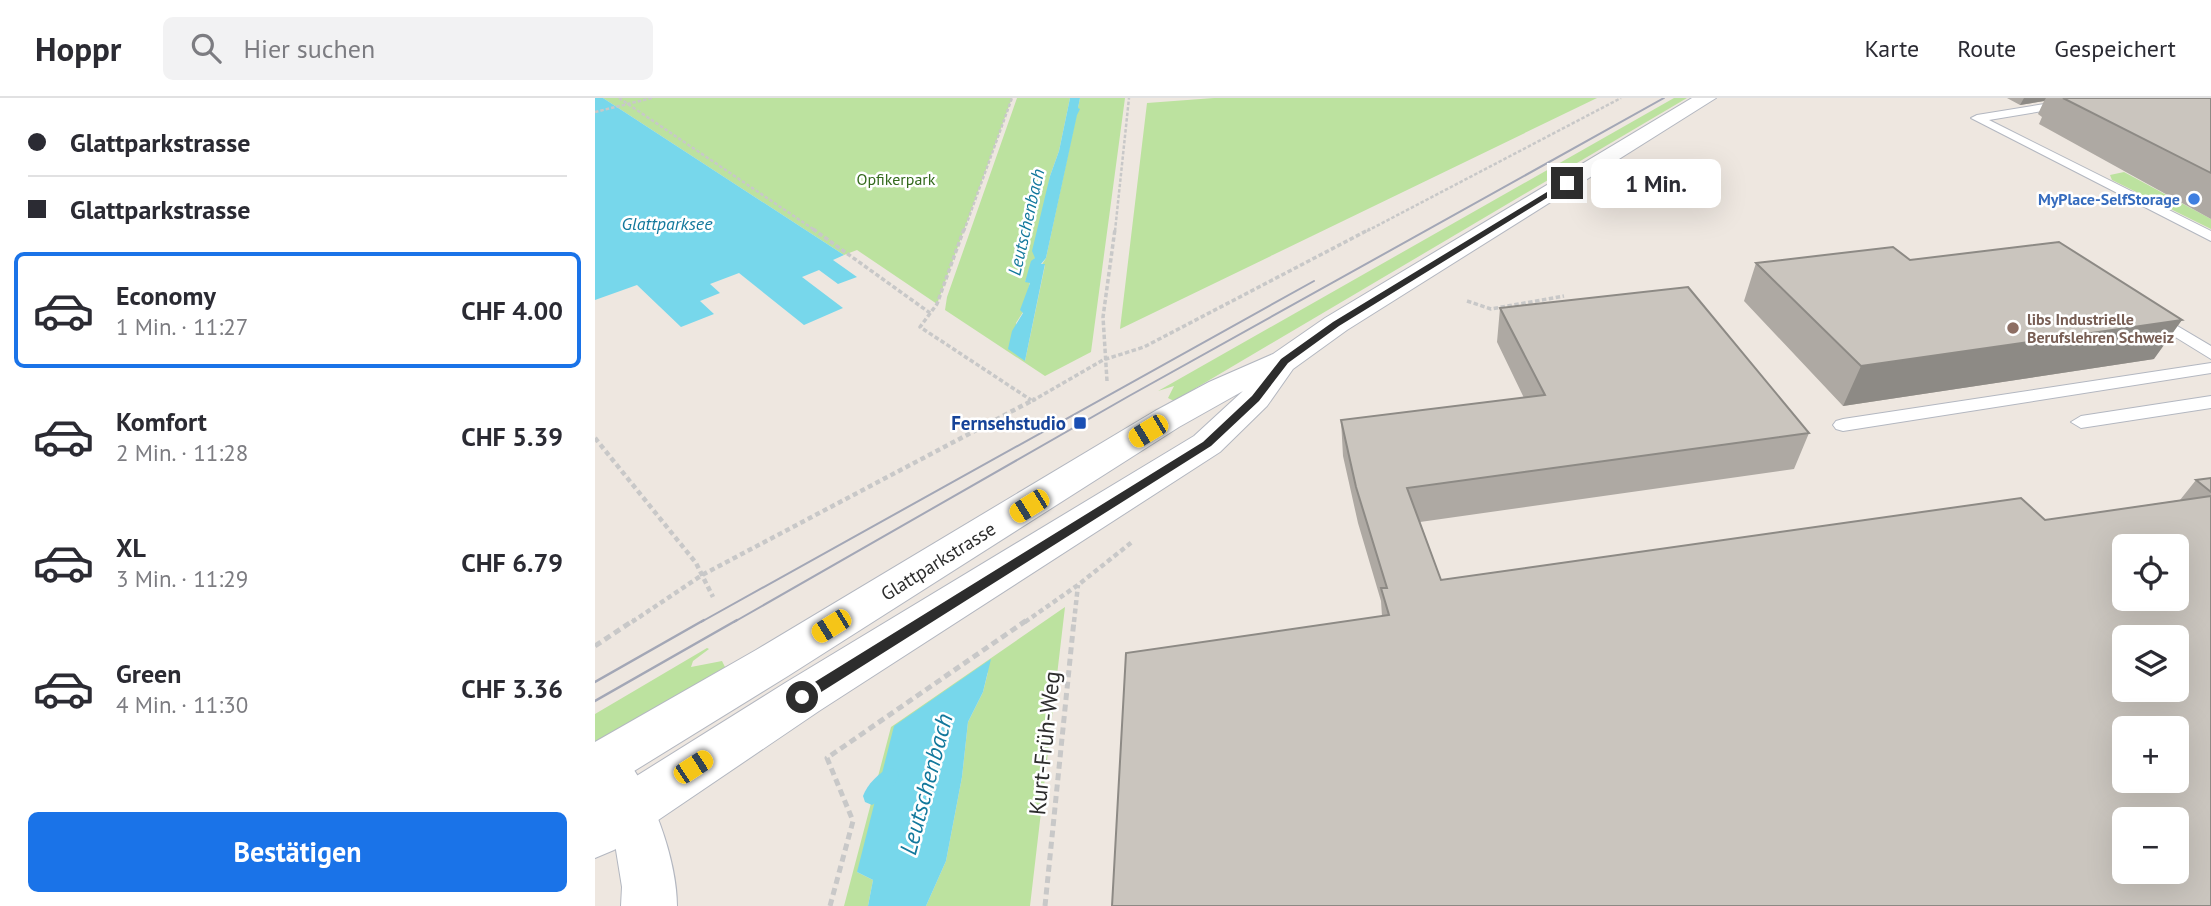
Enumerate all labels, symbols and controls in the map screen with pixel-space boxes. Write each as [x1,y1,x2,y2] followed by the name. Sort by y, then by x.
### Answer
[163,17,653,80] search box
[35,27,121,70] text: Hoppr
[187,29,225,67] icon: search
[243,32,375,65] text: Hier suchen
[1864,33,1919,64] text: Karte
[1957,33,2016,64] text: Route
[2054,33,2176,64] text: Gespeichert
[70,126,250,159] text: Glattparkstrasse
[1591,158,1721,208] callout: 1 Min.
[1003,166,1049,278] water label: Leutschenbach
[1551,167,1583,199] route end
[857,169,936,189] park label: Opfikerpark
[1625,169,1687,198] text: 1 Min.
[2038,189,2180,209] place label: MyPlace-SelfStorage
[2186,191,2202,207] marker: MyPlace-SelfStorage
[70,193,250,226] text: Glattparkstrasse
[621,212,713,235] water label: Glattparksee
[32,279,95,342] icon: car
[116,279,216,312] text: Economy
[461,294,563,327] text: CHF 4.00
[2027,309,2174,347] place label: libs Industrielle Berufslehren Schweiz
[116,312,248,341] text: 1 Min. · 11:27
[2005,320,2021,336] marker: libs Industrielle Berufslehren Schweiz
[32,405,95,468] icon: car
[116,405,207,438] text: Komfort
[951,411,1066,435] place label: Fernsehstudio
[1125,411,1172,451] car
[1072,415,1088,431] marker: Fernsehstudio
[461,420,563,453] text: CHF 5.39
[116,438,248,467] text: 2 Min. · 11:28
[1006,486,1053,526] car
[876,516,1000,606] street label: Glattparkstrasse
[32,531,95,594] icon: car
[116,531,146,564] text: XL
[2112,534,2189,884] map controls
[2112,534,2189,611] button: locate
[461,546,563,579] text: CHF 6.79
[116,564,248,593] text: 3 Min. · 11:29
[808,606,855,646] car
[2112,625,2189,702] button: layers
[32,657,95,720] icon: car
[116,657,181,690] text: Green
[1022,670,1066,816] street label: Kurt-Früh-Weg
[461,672,563,705] text: CHF 3.36
[786,681,818,713] route start
[116,690,248,719] text: 4 Min. · 11:30
[892,710,960,858] water label: Leutschenbach
[2112,716,2189,793] button: +
[670,747,717,787] car
[2112,807,2189,884] button: −
[28,812,567,892] button: Bestätigen

